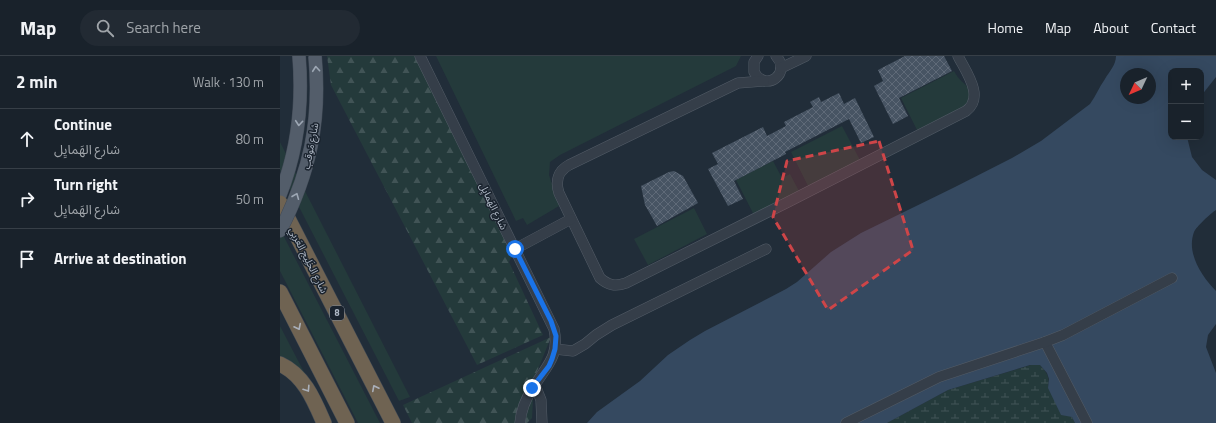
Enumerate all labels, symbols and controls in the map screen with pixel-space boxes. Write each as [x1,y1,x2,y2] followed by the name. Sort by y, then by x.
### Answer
[80,10,360,46] search box
[20,13,56,42] text: Map
[126,16,201,39] text: Search here
[94,17,116,39] icon: search
[988,17,1023,38] text: Home
[1045,17,1071,38] text: Map
[1093,17,1129,38] text: About
[1151,17,1196,38] text: Contact
[312,66,321,72] one-way arrow
[1120,68,1156,104] north arrow
[1168,68,1204,140] map controls
[1168,68,1204,104] button: +
[16,69,57,95] text: 2 min
[193,72,264,92] text: Walk · 130 m
[1168,104,1204,140] button: −
[54,113,112,136] text: Continue
[295,120,304,126] one-way arrow
[299,121,322,171] street label: شارع مَوقب
[16,128,38,150] icon: ahead
[236,129,264,149] text: 80 m
[54,139,120,159] text: شارع الهَمايِل
[54,173,118,196] text: Turn right
[476,180,511,232] street label: شارع الهَمايِل
[16,188,38,210] icon: right
[236,189,264,209] text: 50 m
[292,193,300,200] one-way arrow
[54,199,120,219] text: شارع الهَمايِل
[285,225,332,296] street label: شارع الخَلِيج العَربِي
[506,240,524,258] route start
[54,247,187,270] text: Arrive at destination
[16,248,38,270] icon: arrive
[330,306,344,320] road number: 8
[293,323,301,330] one-way arrow
[523,379,541,397] route end
[302,385,310,392] one-way arrow
[372,385,380,393] one-way arrow

